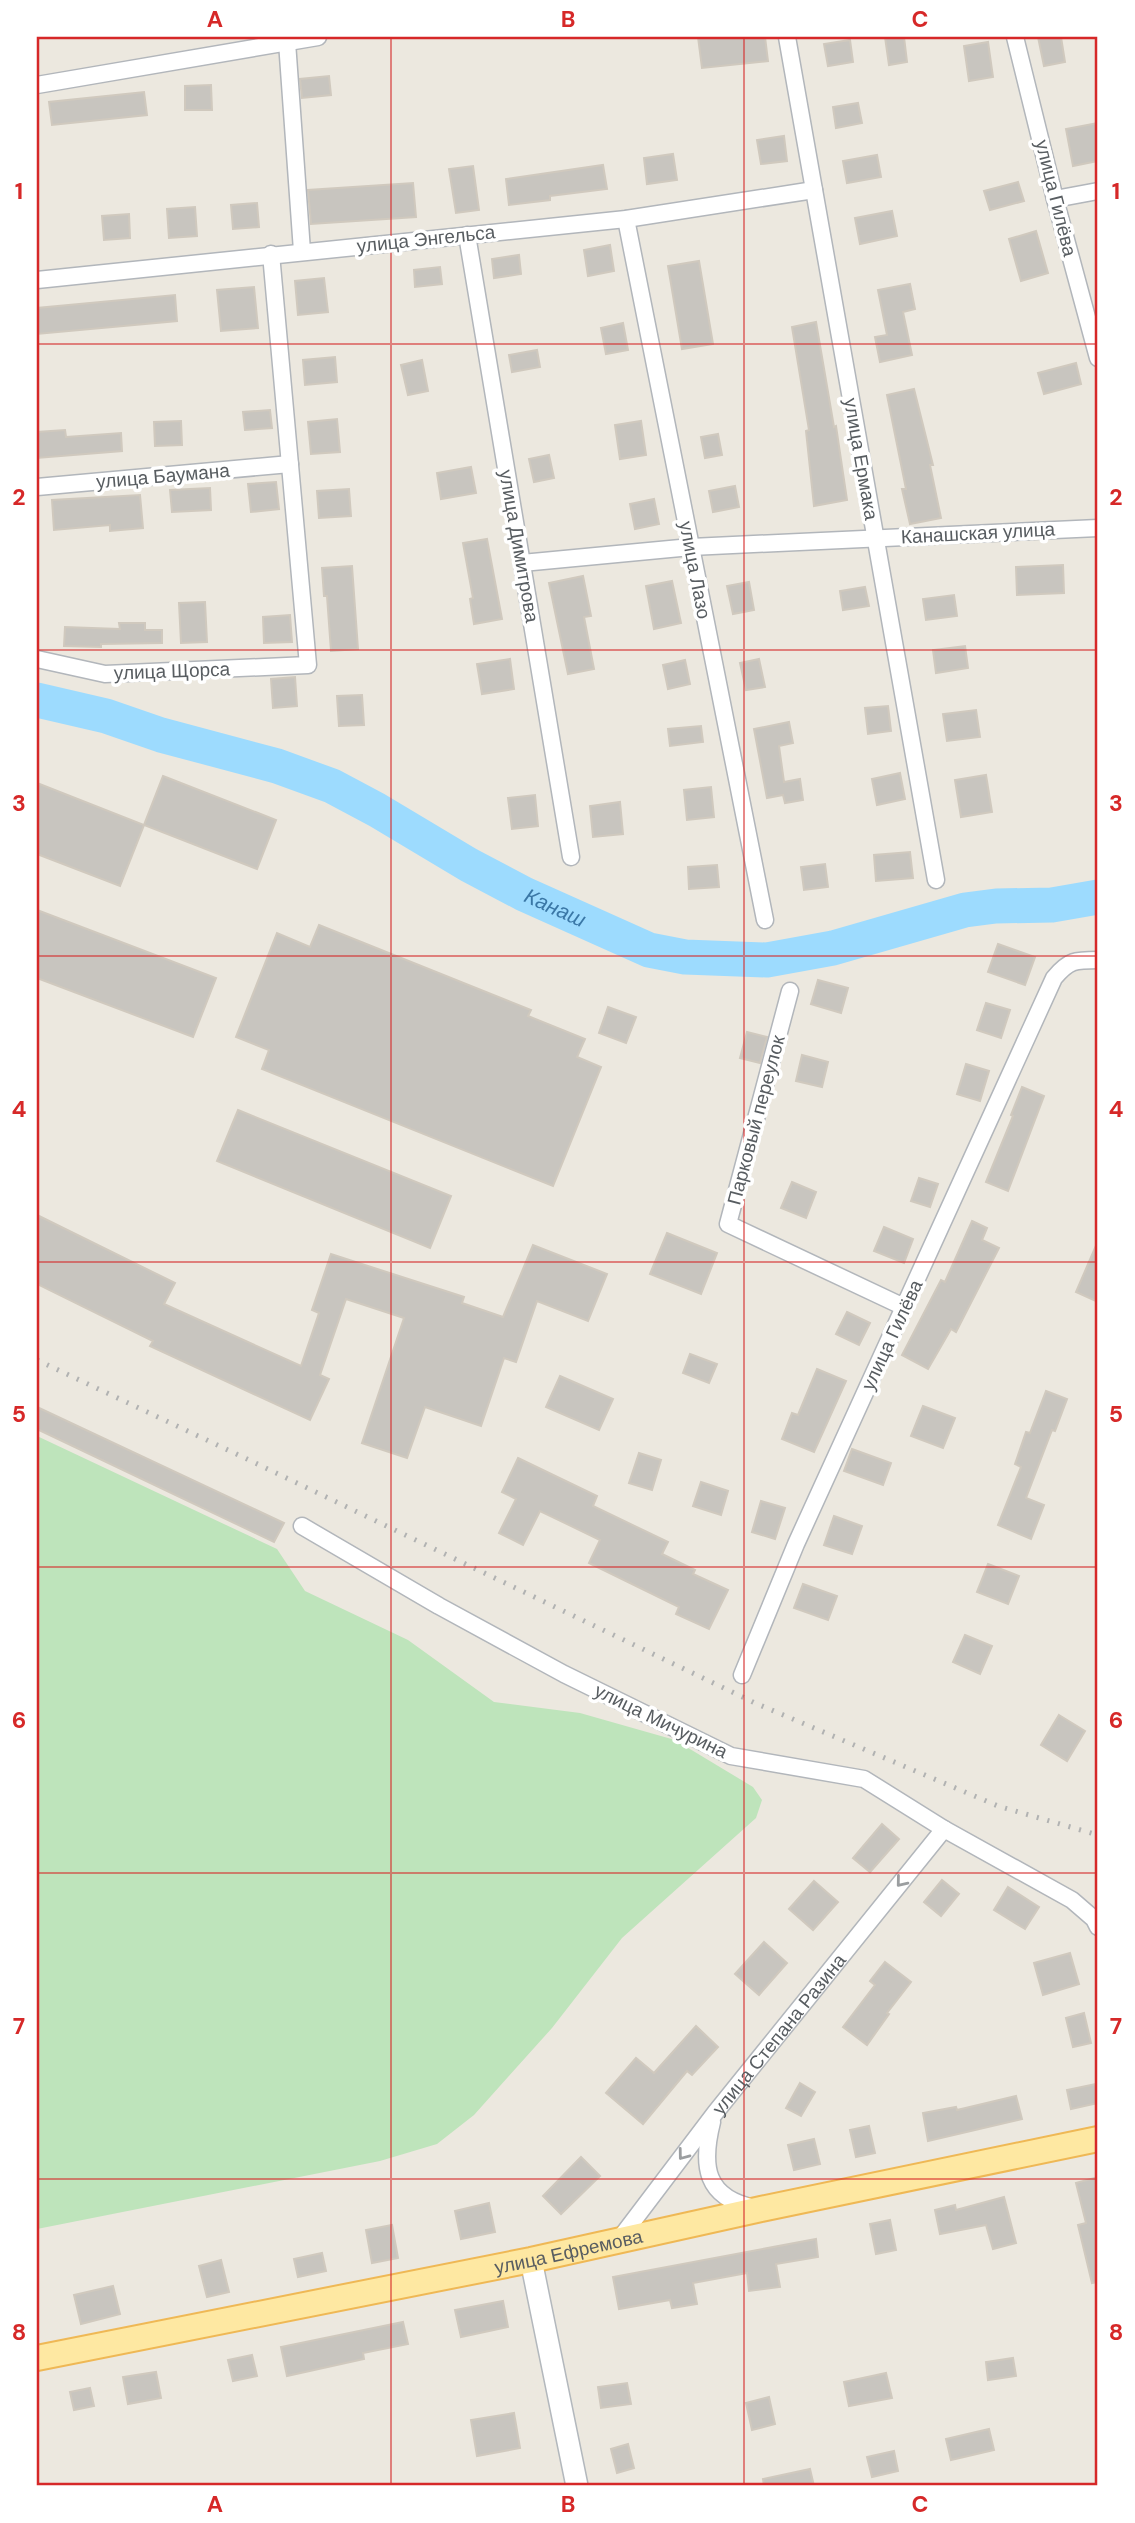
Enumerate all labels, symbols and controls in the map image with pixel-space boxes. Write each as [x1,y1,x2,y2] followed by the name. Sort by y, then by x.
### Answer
[207,4,223,34] text: A
[561,4,575,34] text: B
[912,4,928,34] text: C
[1029,137,1083,259] street label: улица Гилёва
[15,176,23,206] text: 1
[1112,176,1120,206] text: 1
[356,219,497,259] street label: улица Энгельса
[838,396,884,522] street label: улица Ермака
[95,458,231,494] street label: улица Баумана
[493,468,545,625] street label: улица Димитрова
[12,482,26,512] text: 2
[1109,482,1123,512] text: 2
[900,516,1056,550] street label: Канашская улица
[673,519,717,621] street label: улица Лазо
[113,656,231,686] street label: улица Щорса
[12,788,26,818] text: 3
[1109,788,1123,818] text: 3
[520,882,591,934] water label: Канаш
[721,1032,791,1207] street label: Парковый переулок
[12,1094,27,1124] text: 4
[1109,1094,1124,1124] text: 4
[855,1275,929,1394] street label: улица Гилёва
[12,1399,26,1429] text: 5
[1109,1399,1123,1429] text: 5
[590,1678,732,1764] street label: улица Мичурина
[12,1705,26,1735] text: 6
[1109,1705,1123,1735] text: 6
[897,1874,910,1886] one-way arrow
[706,1948,851,2120] street label: улица Степана Разина
[13,2011,25,2041] text: 7
[1110,2011,1122,2041] text: 7
[678,2147,691,2160] one-way arrow
[492,2223,645,2279] street label: улица Ефремова
[12,2317,26,2347] text: 8
[1109,2317,1123,2347] text: 8
[207,2489,223,2519] text: A
[561,2489,575,2519] text: B
[912,2489,928,2519] text: C

